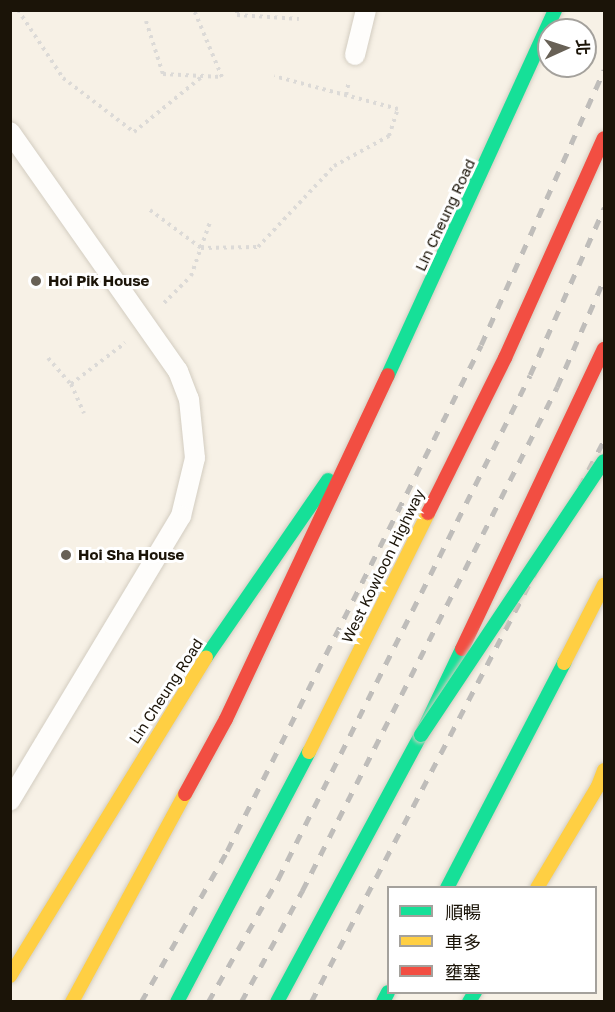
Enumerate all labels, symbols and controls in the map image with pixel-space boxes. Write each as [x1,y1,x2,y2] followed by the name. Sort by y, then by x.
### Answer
[537,18,597,78] north arrow
[573,39,593,56] text: 北
[411,156,479,274] street label: Lin Cheung Road
[48,272,149,290] place label: Hoi Pik House
[29,274,43,288] marker: Hoi Pik House
[338,486,428,646] street label: West Kowloon Highway
[78,546,184,564] place label: Hoi Sha House
[59,548,73,562] marker: Hoi Sha House
[125,635,207,747] street label: Lin Cheung Road
[387,886,597,994] legend
[445,901,481,923] text: 順暢
[445,931,481,953] text: 車多
[445,961,481,983] text: 壅塞

